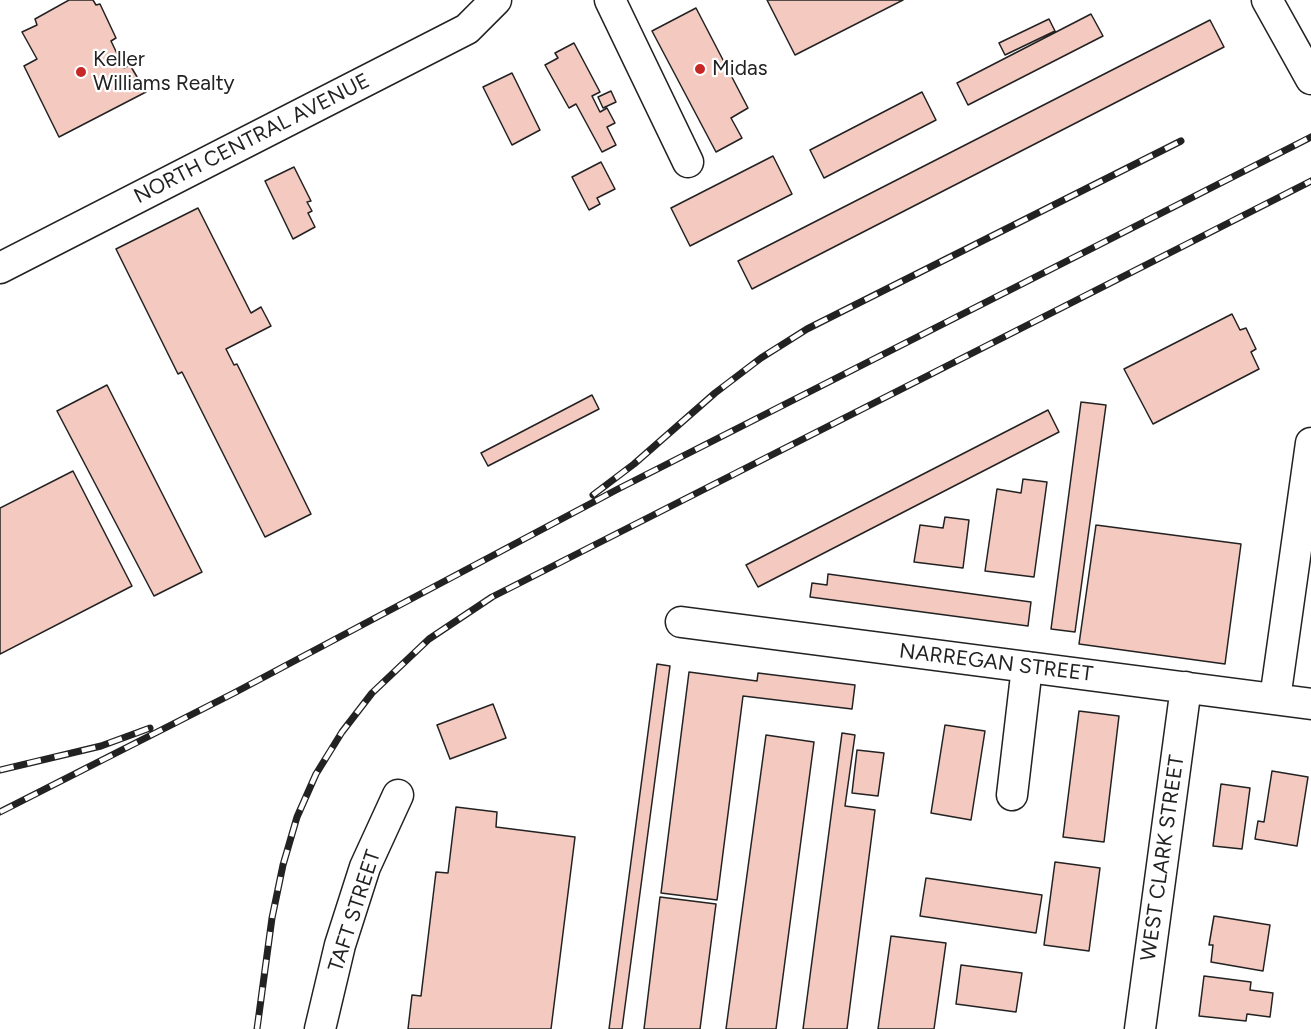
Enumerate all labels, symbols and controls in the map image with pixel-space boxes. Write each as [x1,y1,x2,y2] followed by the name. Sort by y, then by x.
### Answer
[93,47,235,97] place label: Keller Williams Realty
[712,56,767,82] place label: Midas
[693,62,707,76] marker: Midas
[74,65,88,79] marker: Keller Williams Realty
[130,69,374,209] street label: NORTH CENTRAL AVENUE
[898,639,1094,687] street label: NARREGAN STREET
[1136,753,1190,963] street label: WEST CLARK STREET
[323,847,387,975] street label: TAFT STREET

